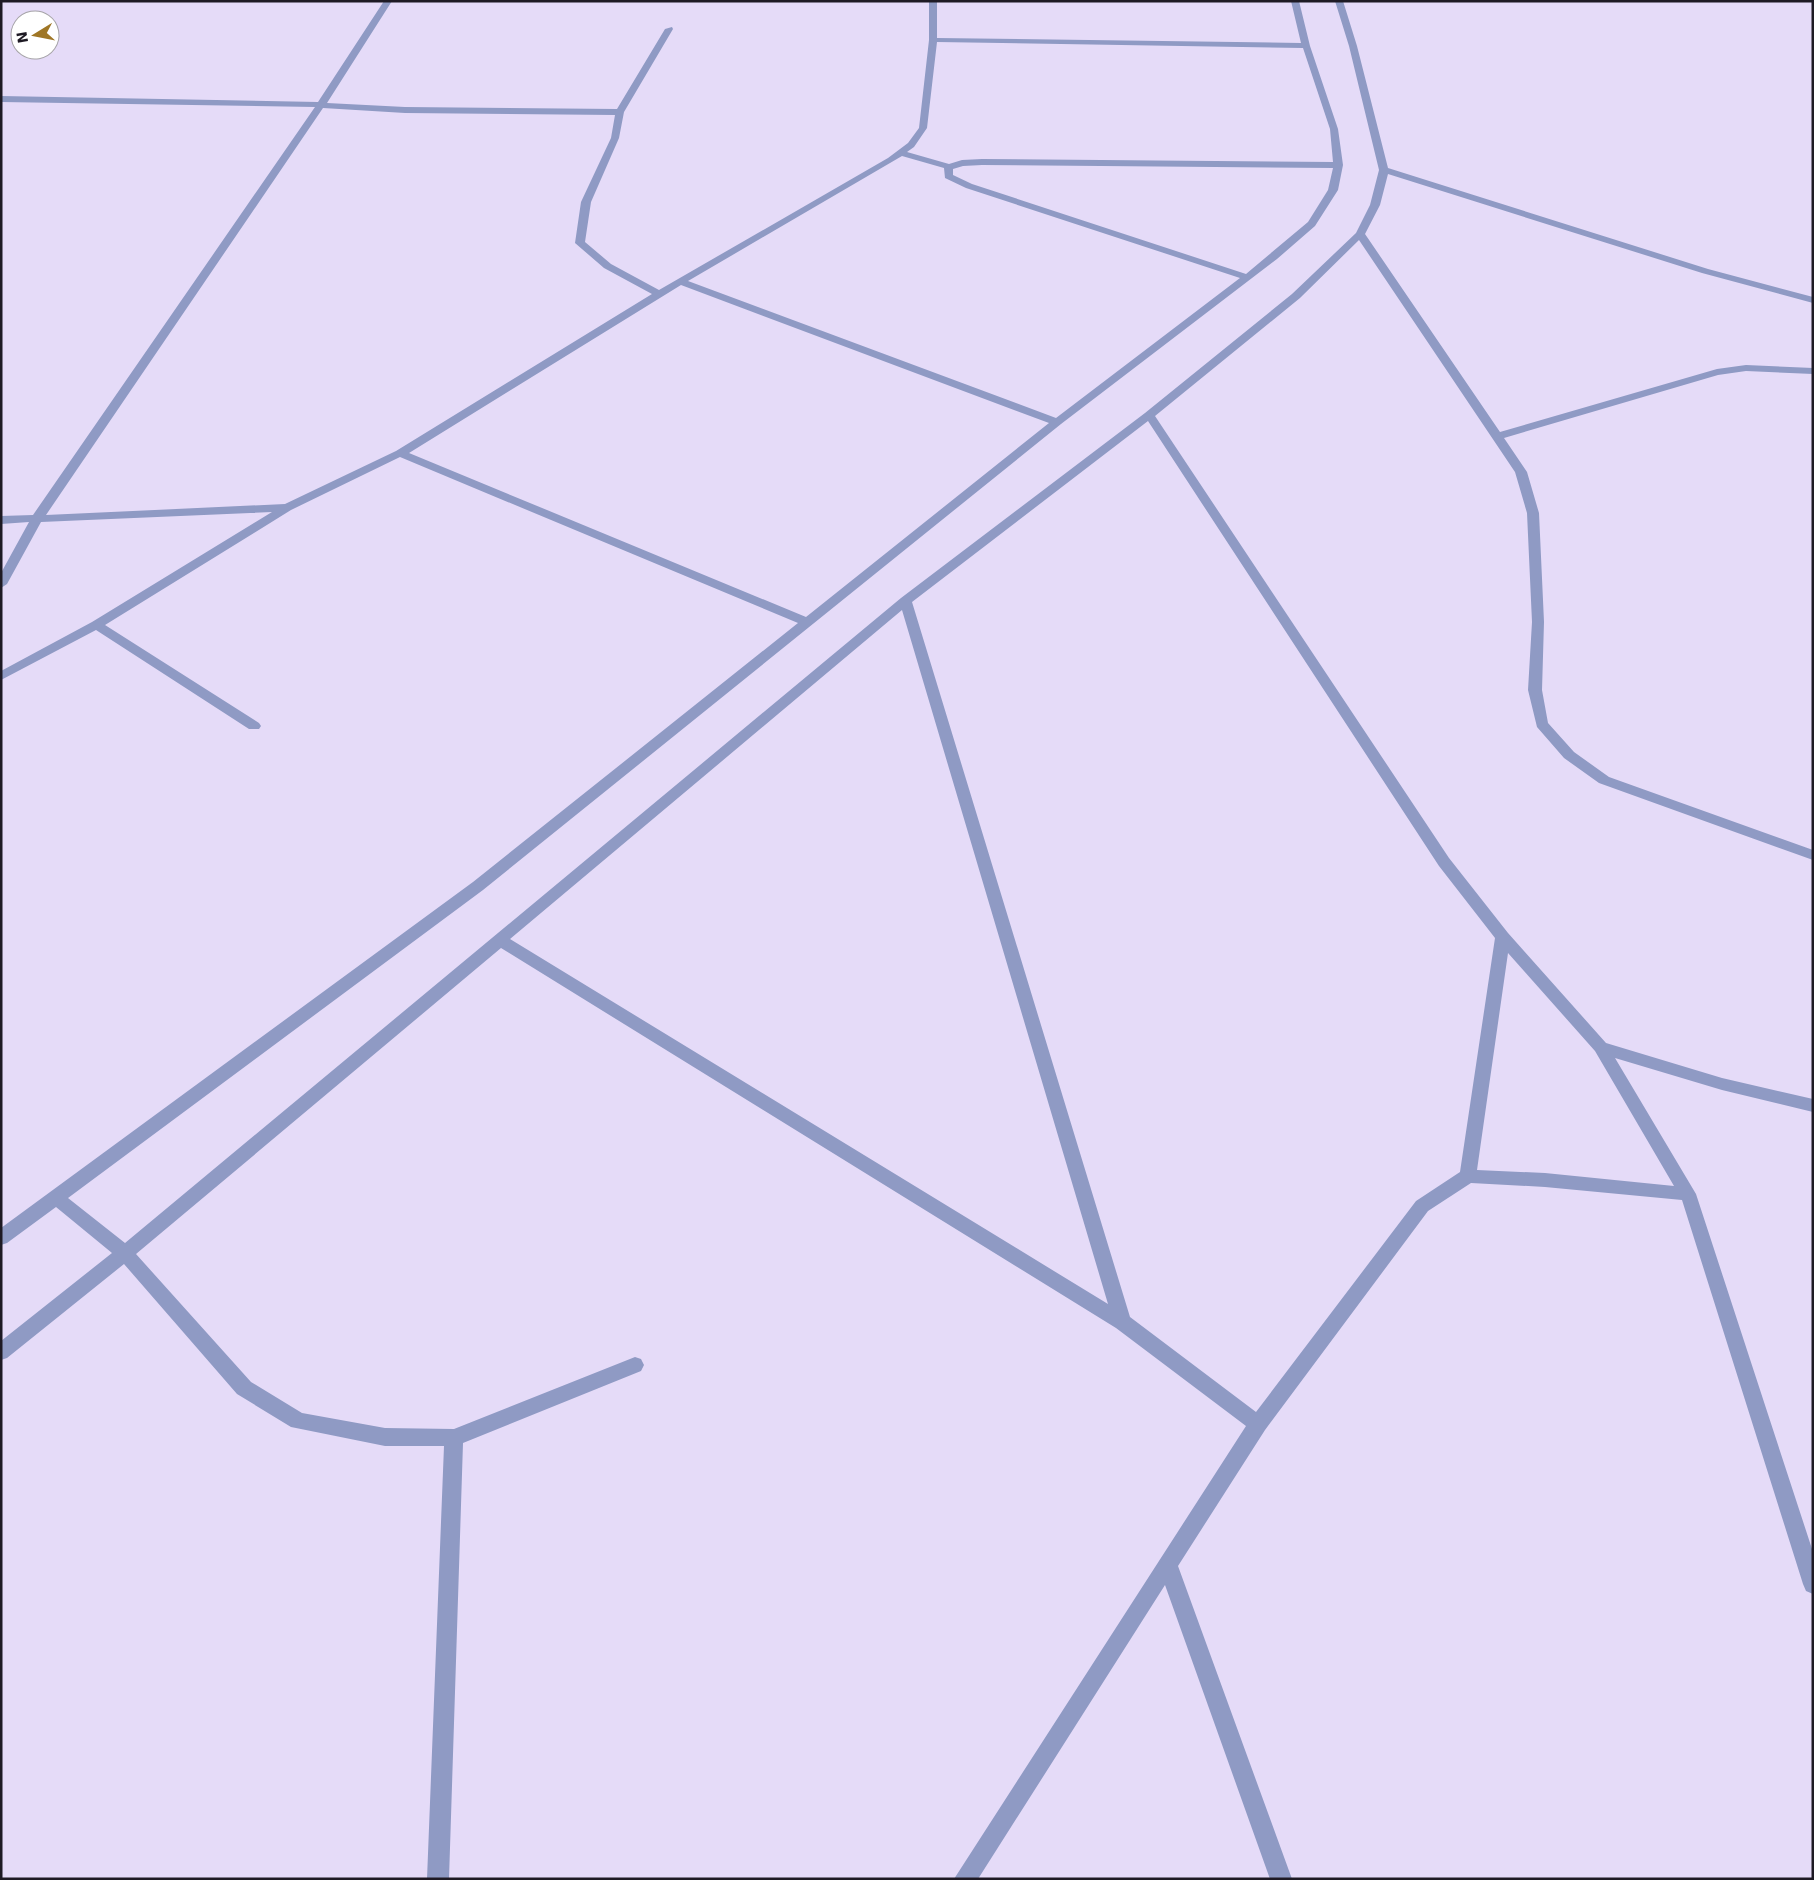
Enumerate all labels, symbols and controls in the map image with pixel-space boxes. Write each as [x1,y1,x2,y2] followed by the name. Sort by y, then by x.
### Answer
[10,10,60,60] north arrow
[13,30,31,44] text: N

